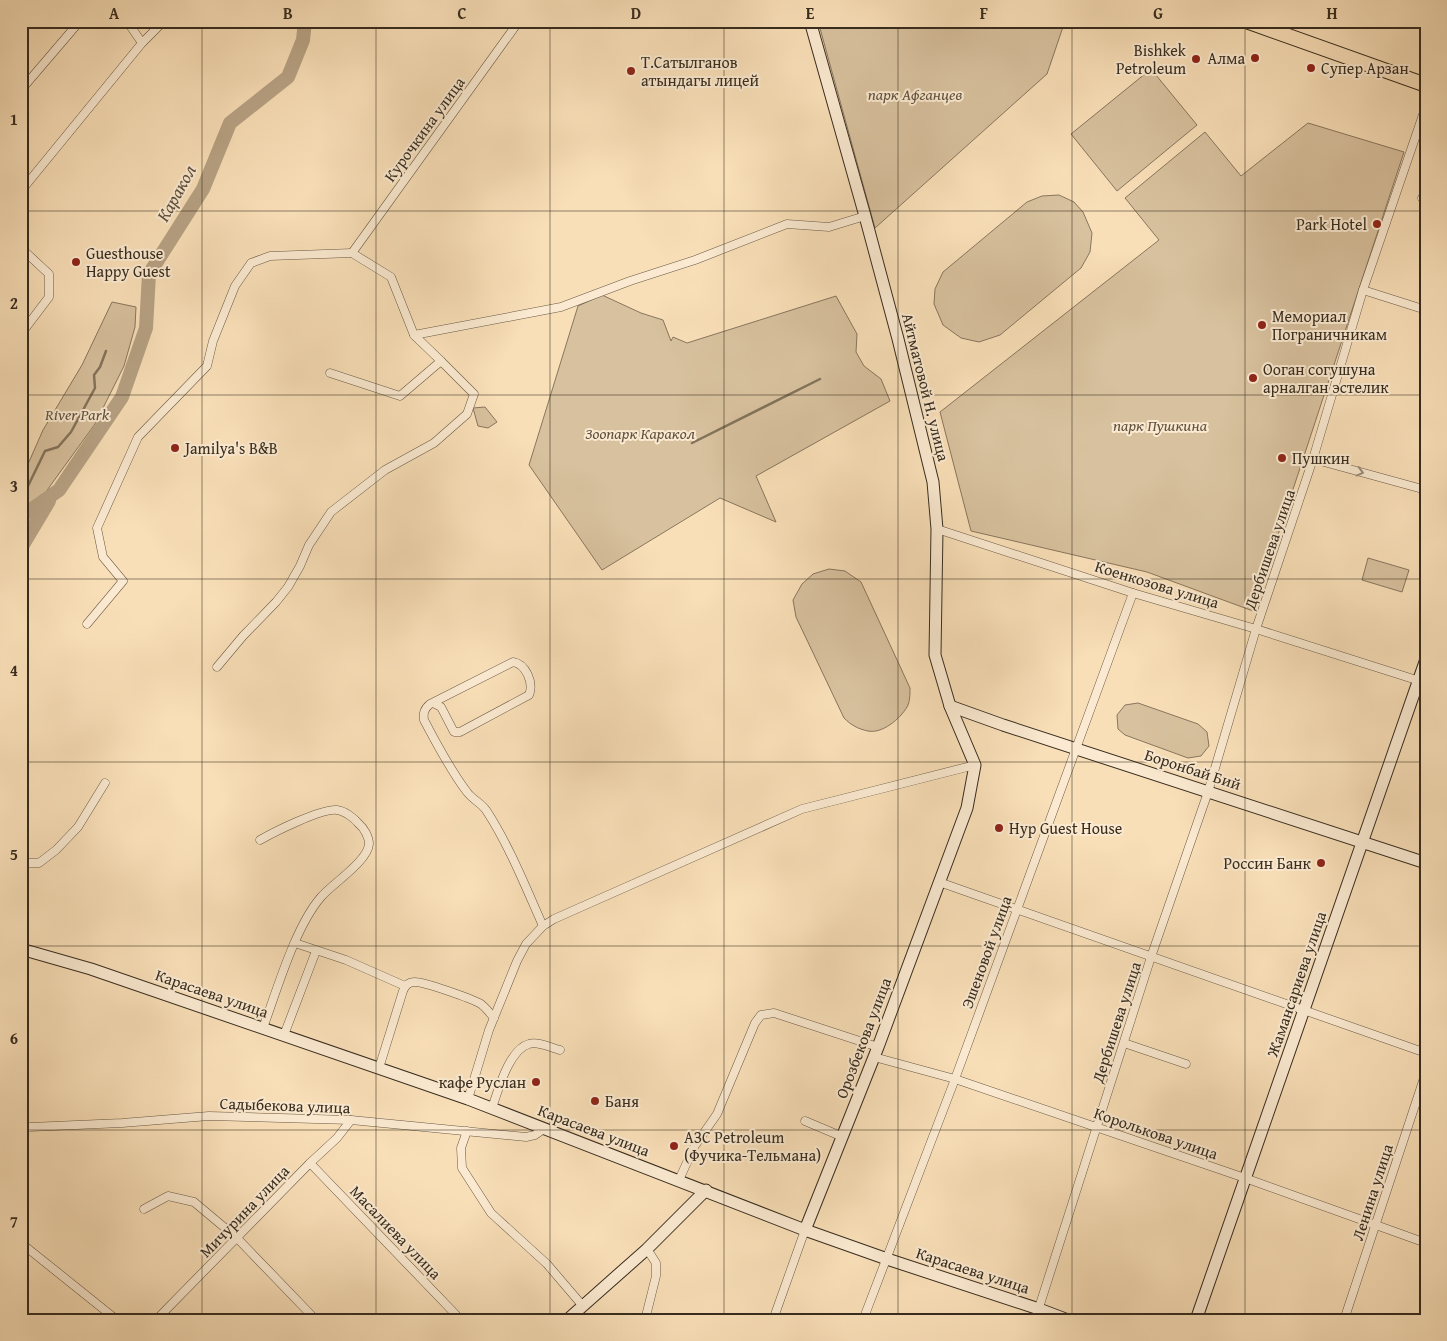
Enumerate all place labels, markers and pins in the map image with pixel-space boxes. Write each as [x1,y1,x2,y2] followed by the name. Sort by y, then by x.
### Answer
[1116,38,1187,80] place label: Bishkek Petroleum
[1207,46,1245,70] place label: Алма
[641,50,760,92] place label: Т.Сатылганов атындагы лицей
[1249,52,1261,64] marker: Алма
[1190,53,1202,65] marker: Bishkek Petroleum
[1321,56,1409,80] place label: Супер Арзан
[1305,62,1317,74] marker: Супер Арзан
[625,65,637,77] marker: Т.Сатылганов атындагы лицей
[1296,212,1368,236] place label: Park Hotel
[1371,218,1383,230] marker: Park Hotel
[86,241,171,283] place label: Guesthouse Happy Guest
[70,256,82,268] marker: Guesthouse Happy Guest
[1272,304,1387,346] place label: Мемориал Пограничникам
[1256,319,1268,331] marker: Мемориал Пограничникам
[1263,357,1389,399] place label: Ооган согушуна арналган эстелик
[1247,372,1259,384] marker: Ооган согушуна арналган эстелик
[183,436,278,460] place label: Jamilya's B&B
[169,442,181,454] marker: Jamilya's B&B
[1292,446,1350,470] place label: Пушкин
[1276,452,1288,464] marker: Пушкин
[1009,816,1122,840] place label: Нур Guest House
[993,822,1005,834] marker: Нур Guest House
[1223,851,1312,875] place label: Россин Банк
[1315,857,1327,869] marker: Россин Банк
[439,1070,526,1094] place label: кафе Руслан
[530,1076,542,1088] marker: кафе Руслан
[605,1089,639,1113] place label: Баня
[589,1095,601,1107] marker: Баня
[684,1125,821,1167] place label: АЗС Petroleum (Фучика-Тельмана)
[668,1140,680,1152] marker: АЗС Petroleum (Фучика-Тельмана)

